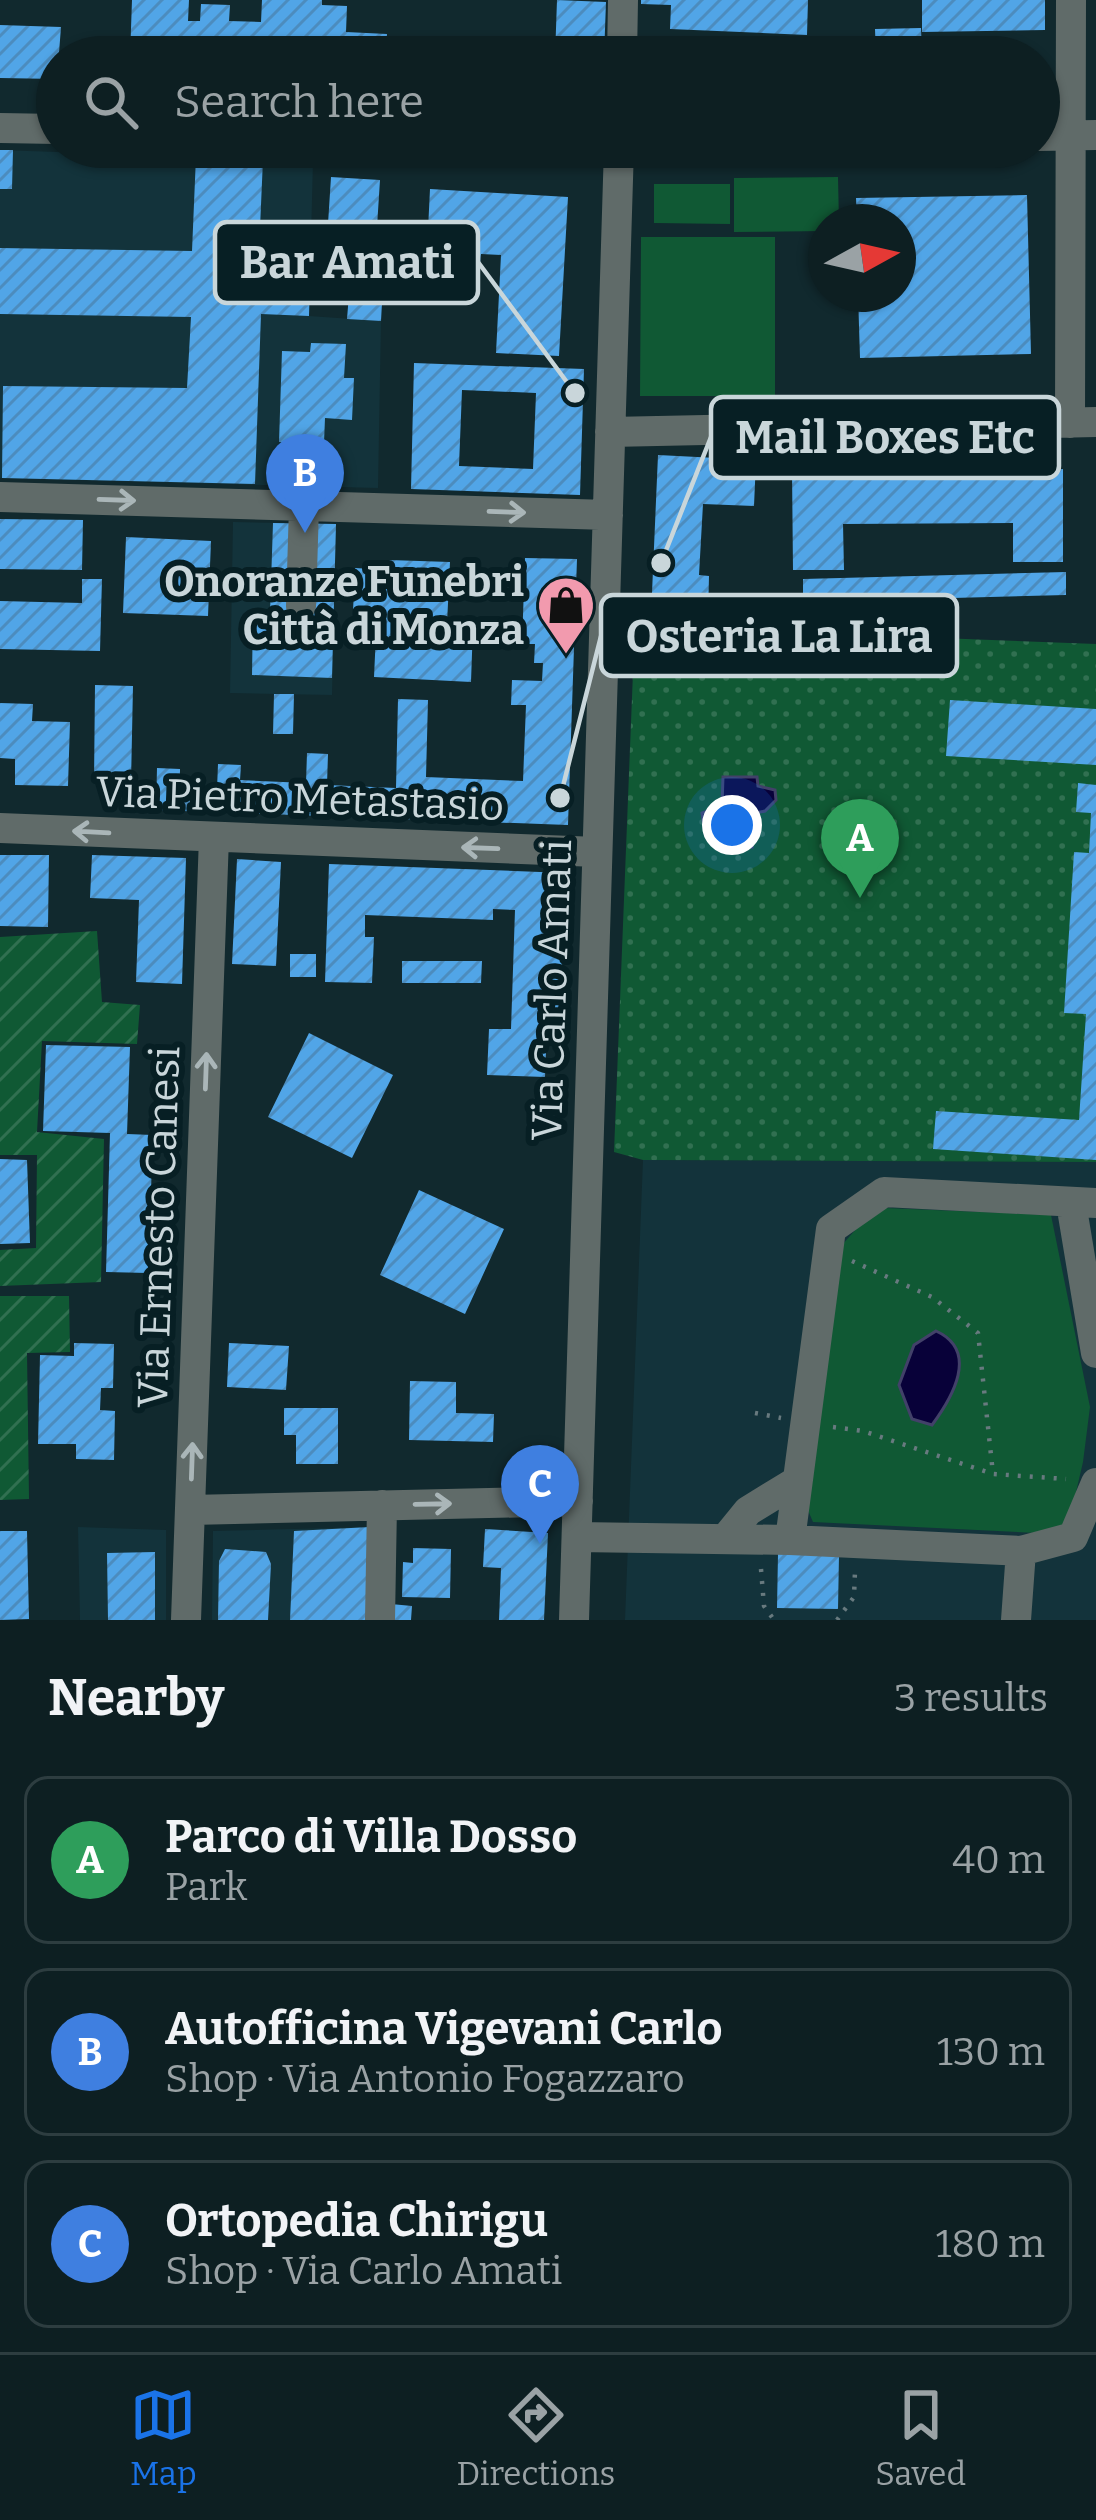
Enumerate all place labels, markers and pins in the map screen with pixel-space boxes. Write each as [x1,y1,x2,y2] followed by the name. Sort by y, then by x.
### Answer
[215,222,478,303] callout: Bar Amati
[711,397,1059,478] callout: Mail Boxes Etc
[266,434,344,533] pin: B
[164,557,524,655] place label: Onoranze Funebri Città di Monza
[535,574,597,656] shop icon: Onoranze Funebri Città di Monza
[601,595,957,676] callout: Osteria La Lira
[821,799,899,898] pin: A
[501,1445,579,1544] pin: C

